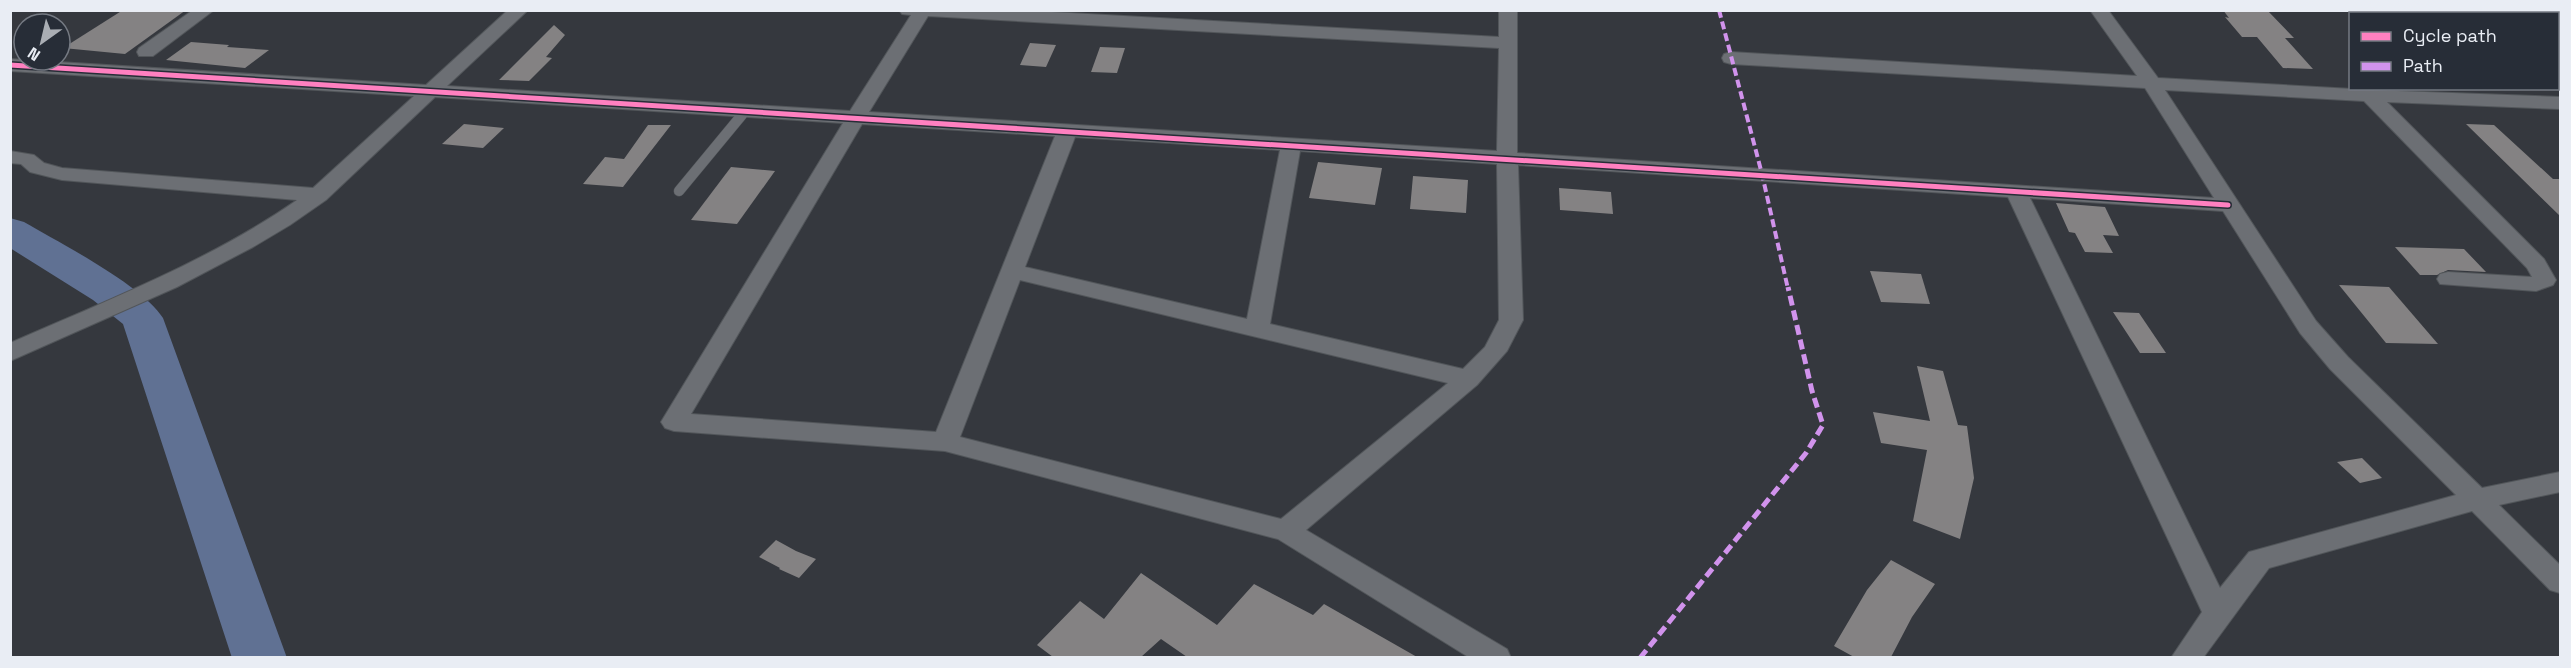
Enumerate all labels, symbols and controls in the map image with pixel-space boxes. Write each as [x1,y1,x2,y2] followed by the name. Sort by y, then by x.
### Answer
[12,12,72,72] north arrow
[2349,12,2559,90] legend
[2403,24,2497,47] text: Cycle path
[24,42,44,66] text: N
[2403,54,2443,77] text: Path

